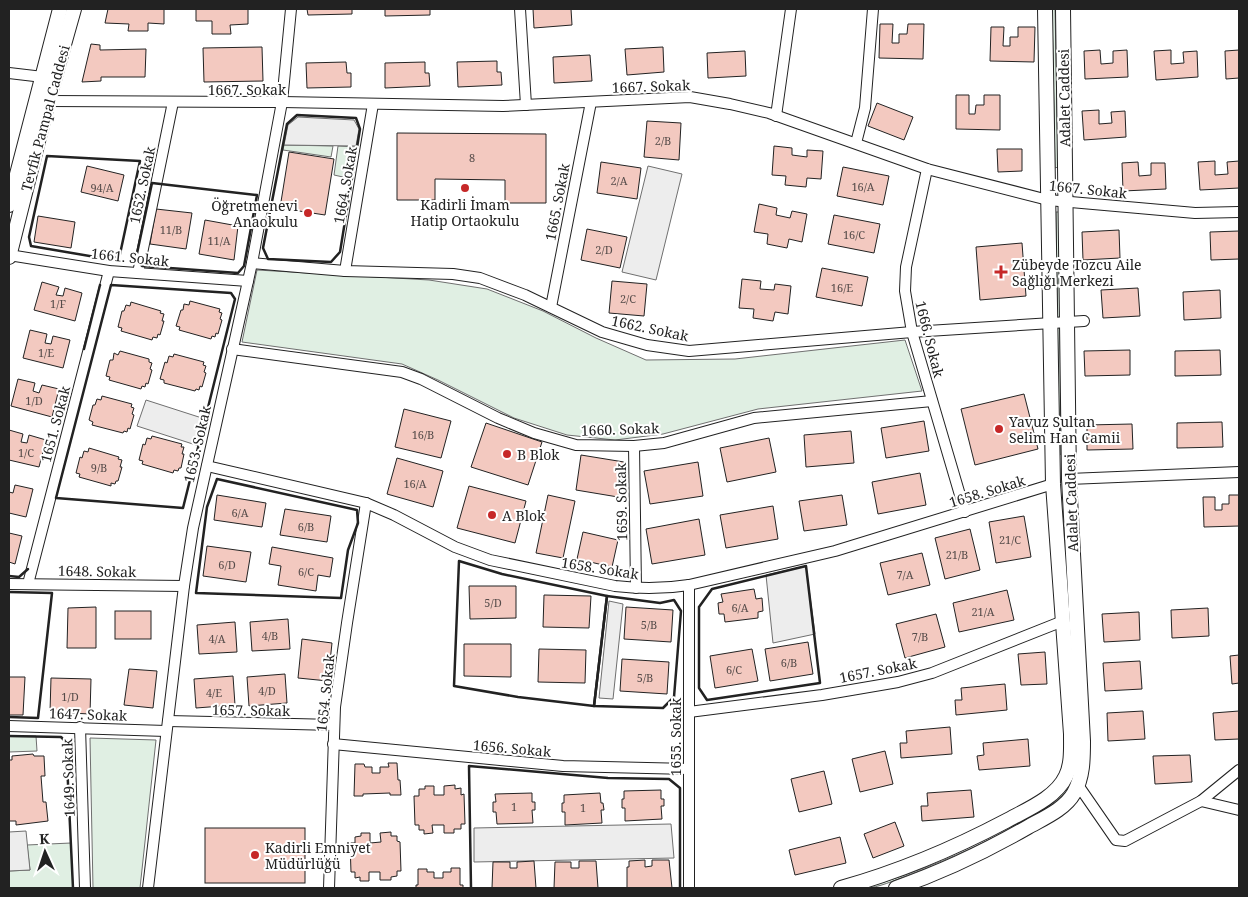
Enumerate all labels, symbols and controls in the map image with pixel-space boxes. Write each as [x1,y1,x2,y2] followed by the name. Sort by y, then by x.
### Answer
[16,42,74,193] street label: Tevfik Pampal Caddesi
[1054,48,1074,147] street label: Adalet Caddesi
[611,75,691,97] street label: 1667. Sokak
[208,80,287,99] street label: 1667. Sokak
[655,133,671,148] house number: 2/B
[125,144,160,225] street label: 1652. Sokak
[329,144,361,225] street label: 1664. Sokak
[469,150,475,165] house number: 8
[540,161,574,242] street label: 1665. Sokak
[610,173,628,188] house number: 2/A
[1048,175,1129,203] street label: 1667. Sokak
[851,179,875,194] house number: 16/A
[90,180,114,195] house number: 94/A
[459,182,471,194] marker: Kadirli İmam Hatip Ortaokulu
[411,195,520,230] place label: Kadirli İmam Hatip Ortaokulu
[211,196,299,231] place label: Öğretmenevi Anaokulu
[302,207,314,219] marker: Öğretmenevi Anaokulu
[160,222,182,237] house number: 11/B
[843,227,865,242] house number: 16/C
[207,233,231,248] house number: 11/A
[595,242,613,257] house number: 2/D
[90,243,171,271] street label: 1661. Sokak
[1012,255,1142,290] place label: Zübeyde Tozcu Aile Sağlığı Merkezi
[994,265,1008,279] marker: Zübeyde Tozcu Aile Sağlığı Merkezi
[831,280,853,295] house number: 16/E
[620,291,636,306] house number: 2/C
[50,296,66,311] house number: 1/F
[911,299,949,380] street label: 1666. Sokak
[610,311,691,346] street label: 1662. Sokak
[38,345,54,360] house number: 1/E
[36,383,75,464] street label: 1651. Sokak
[25,393,43,408] house number: 1/D
[179,403,215,484] street label: 1653. Sokak
[1008,412,1121,447] place label: Yavuz Sultan Selim Han Camii
[580,418,660,440] street label: 1660. Sokak
[993,423,1005,435] marker: Yavuz Sultan Selim Han Camii
[412,427,434,442] house number: 16/B
[18,445,34,460] house number: 1/C
[517,445,560,464] place label: B Blok
[501,448,513,460] marker: B Blok
[1060,453,1082,553] street label: Adalet Caddesi
[91,460,107,475] house number: 9/B
[611,462,631,541] street label: 1659. Sokak
[947,470,1028,512] street label: 1658. Sokak
[403,476,427,491] house number: 16/A
[231,505,249,520] house number: 6/A
[502,506,546,525] place label: A Blok
[486,509,498,521] marker: A Blok
[298,519,314,534] house number: 6/B
[999,532,1021,547] house number: 21/C
[946,547,968,562] house number: 21/B
[560,552,641,584] street label: 1658. Sokak
[218,557,236,572] house number: 6/D
[58,561,137,581] street label: 1648. Sokak
[298,564,314,579] house number: 6/C
[896,567,914,582] house number: 7/A
[484,595,502,610] house number: 5/D
[731,600,749,615] house number: 6/A
[971,604,995,619] house number: 21/A
[641,617,657,632] house number: 5/B
[262,628,278,643] house number: 4/B
[912,629,928,644] house number: 7/B
[208,631,226,646] house number: 4/A
[311,652,339,733] street label: 1654. Sokak
[838,653,919,687] street label: 1657. Sokak
[781,655,797,670] house number: 6/B
[726,662,742,677] house number: 6/C
[637,670,653,685] house number: 5/B
[258,683,276,698] house number: 4/D
[206,685,222,700] house number: 4/E
[61,689,79,704] house number: 1/D
[666,697,685,776] street label: 1655. Sokak
[212,700,291,720] street label: 1657. Sokak
[48,703,128,725] street label: 1647. Sokak
[472,735,553,761] street label: 1656. Sokak
[57,738,79,818] street label: 1649. Sokak
[511,799,517,814] house number: 1
[580,800,586,815] house number: 1
[20,827,70,877] north arrow
[39,829,51,848] text: K
[265,838,371,873] place label: Kadirli Emniyet Müdürlüğü
[249,849,261,861] marker: Kadirli Emniyet Müdürlüğü

